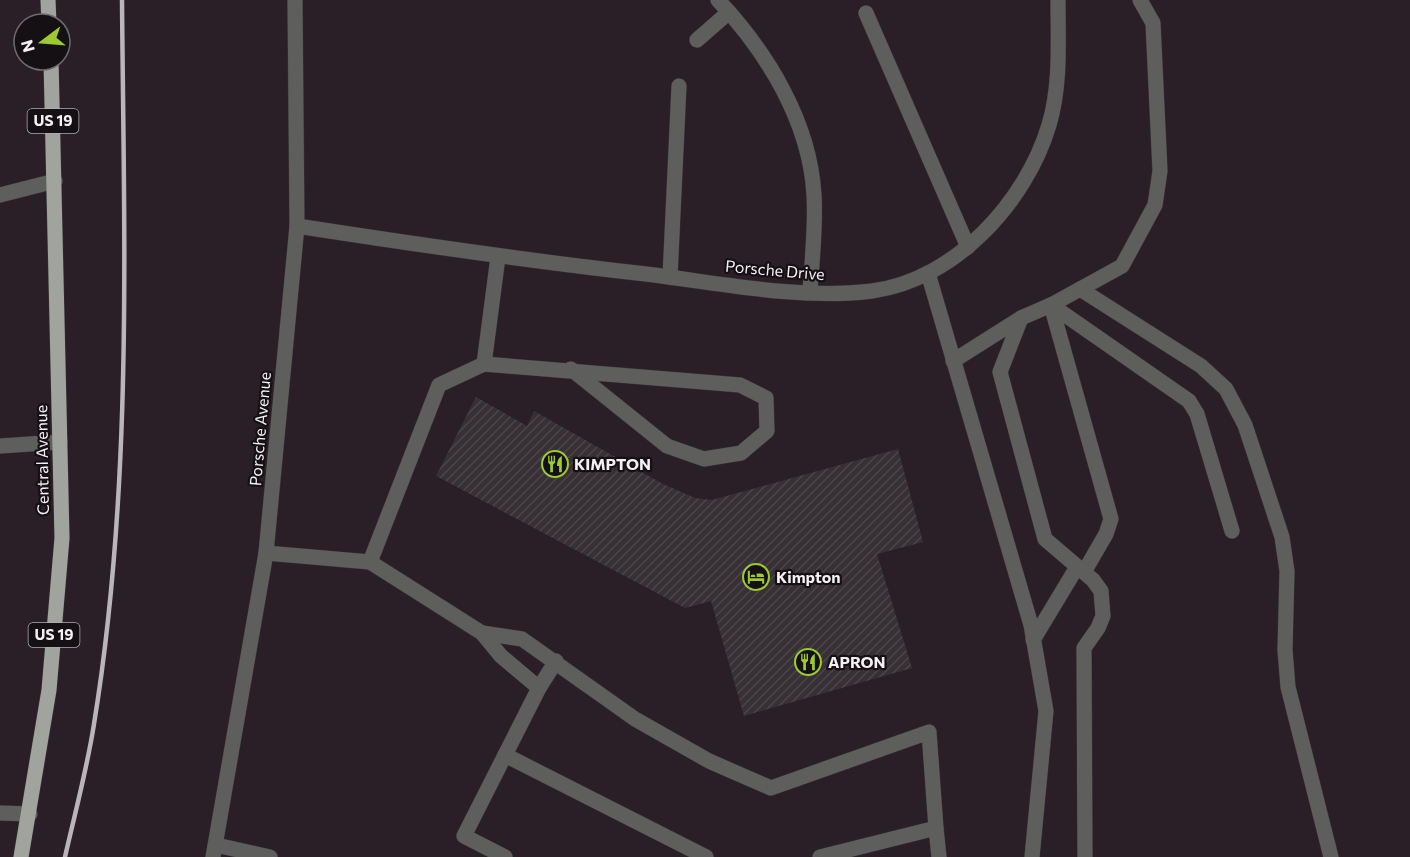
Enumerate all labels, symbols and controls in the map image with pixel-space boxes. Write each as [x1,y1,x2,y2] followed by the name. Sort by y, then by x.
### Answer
[12,12,72,72] north arrow
[16,38,38,55] text: N
[28,109,78,133] road number: US 19
[724,256,826,283] street label: Porsche Drive
[245,371,274,487] street label: Porsche Avenue
[31,405,52,515] street label: Central Avenue
[540,449,570,479] restaurant icon: KIMPTON
[574,454,651,473] place label: KIMPTON
[741,562,771,592] hotel icon: Kimpton
[776,567,841,586] place label: Kimpton
[28,623,80,647] road number: US 19
[793,647,823,677] restaurant icon: APRON
[828,652,886,671] place label: APRON

